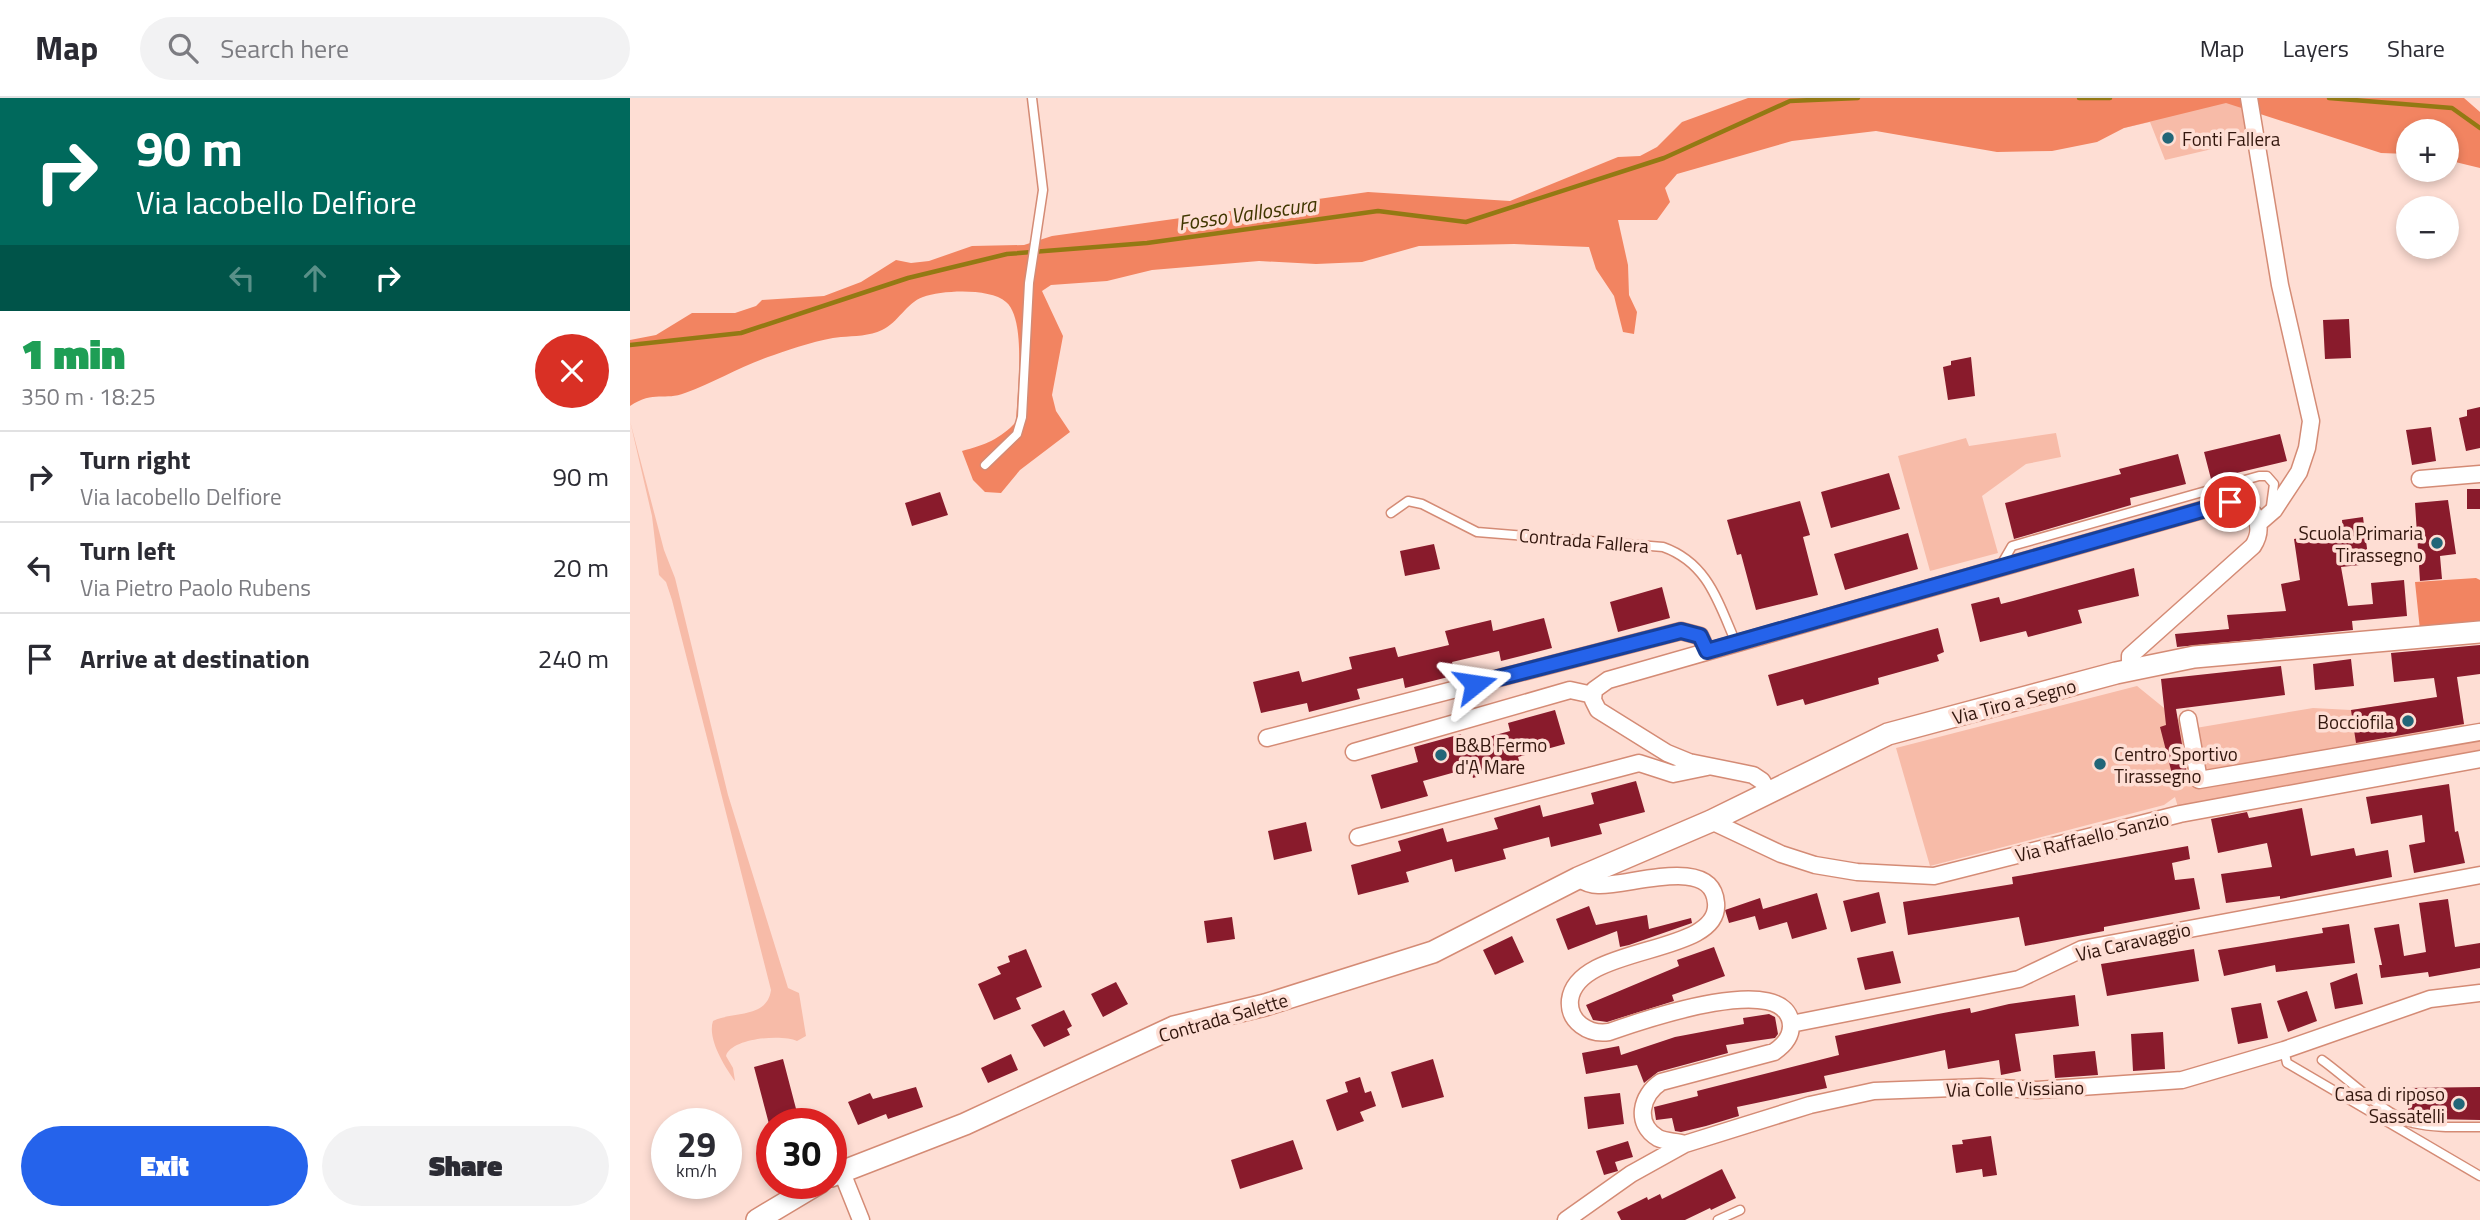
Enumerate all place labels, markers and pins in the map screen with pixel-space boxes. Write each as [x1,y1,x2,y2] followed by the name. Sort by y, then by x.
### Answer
[2182,124,2281,153] place label: Fonti Fallera
[2160,130,2176,146] marker: Fonti Fallera
[2200,472,2260,532] pin
[2299,518,2423,569] place label: Scuola Primaria Tirassegno
[2429,535,2445,551] marker: Scuola Primaria Tirassegno
[2317,707,2394,736] place label: Bocciofila
[2400,713,2416,729] marker: Bocciofila
[1455,730,1547,781] place label: B&B Fermo d'A Mare
[2114,739,2238,790] place label: Centro Sportivo Tirassegno
[1433,747,1449,763] marker: B&B Fermo d'A Mare
[2092,756,2108,772] marker: Centro Sportivo Tirassegno
[2335,1079,2445,1130] place label: Casa di riposo Sassatelli
[2451,1096,2467,1112] marker: Casa di riposo Sassatelli

